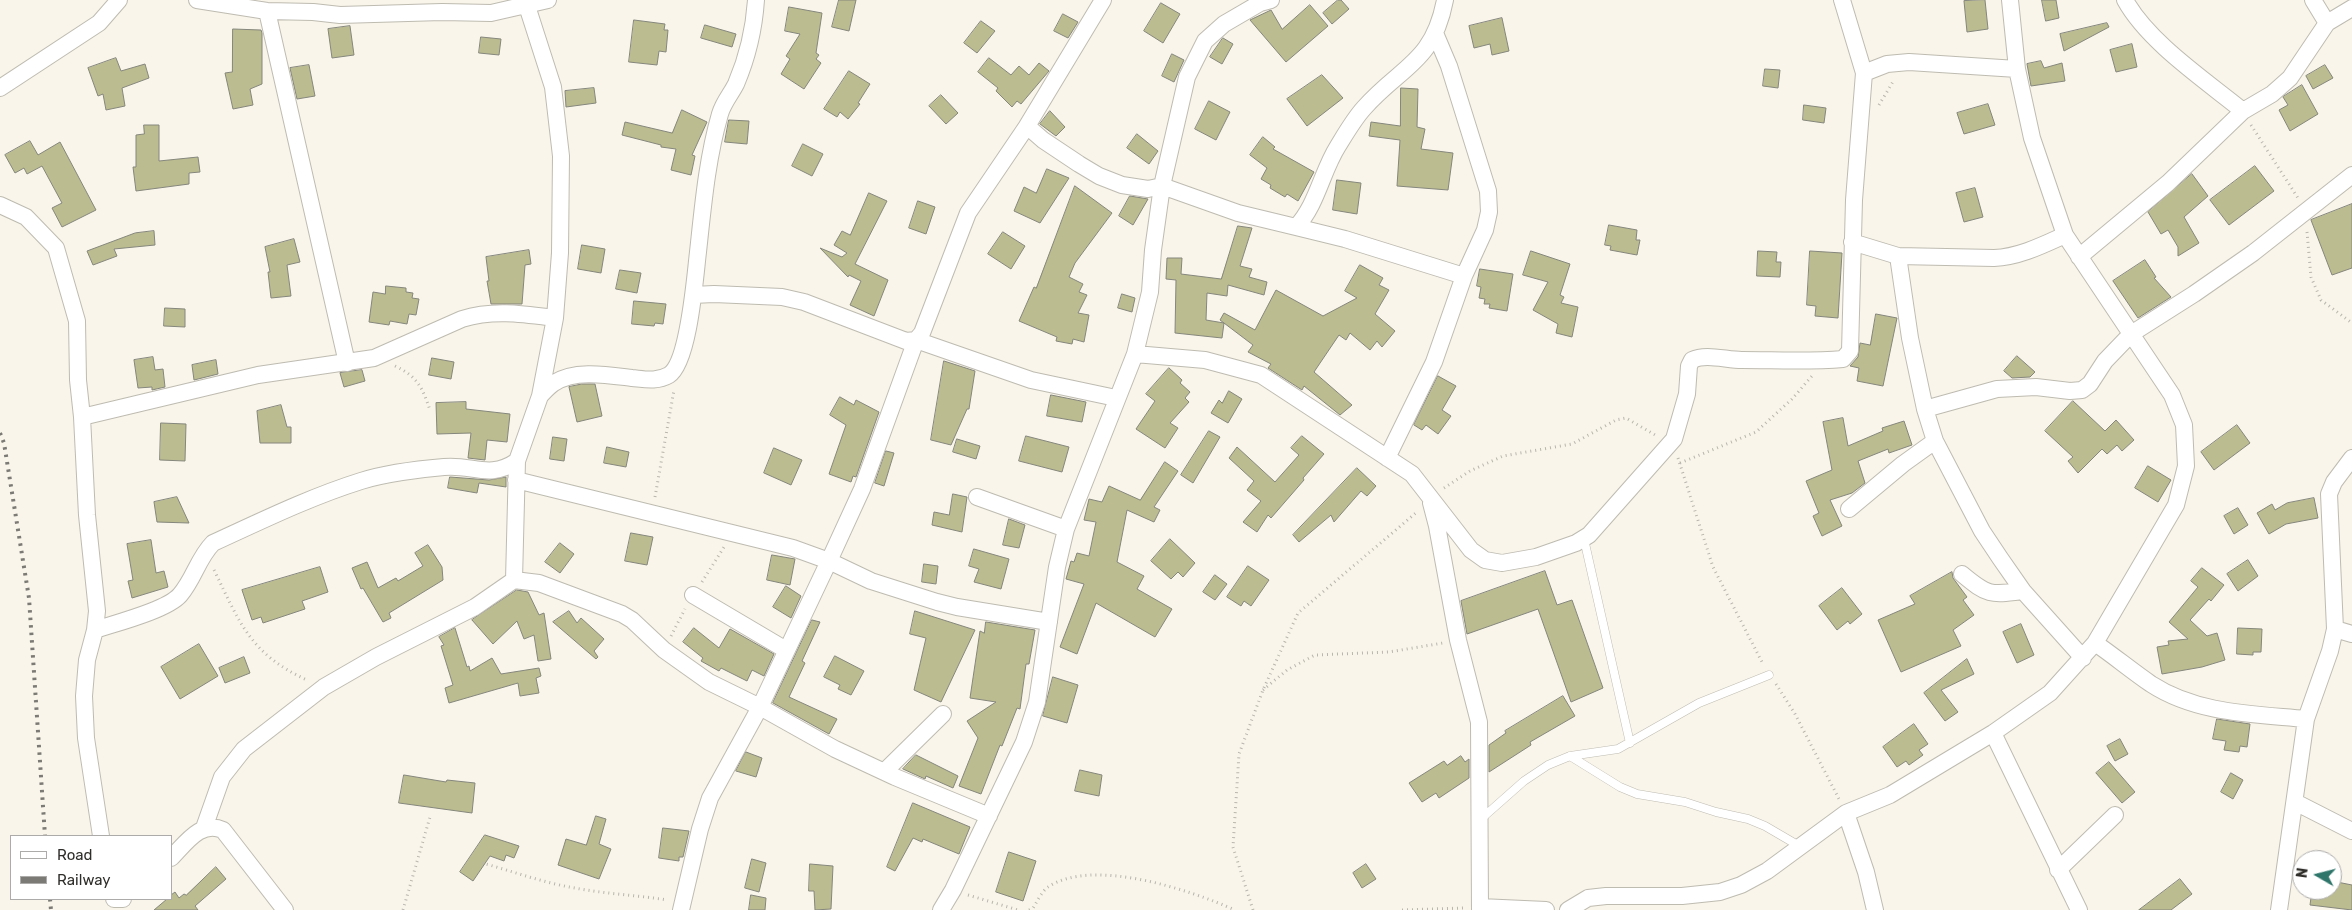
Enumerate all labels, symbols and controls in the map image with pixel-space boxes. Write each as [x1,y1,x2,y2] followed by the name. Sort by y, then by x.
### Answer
[10,835,172,900] legend
[57,846,93,864] text: Road
[2292,850,2342,900] north arrow
[2294,867,2312,879] text: N
[57,871,111,889] text: Railway

